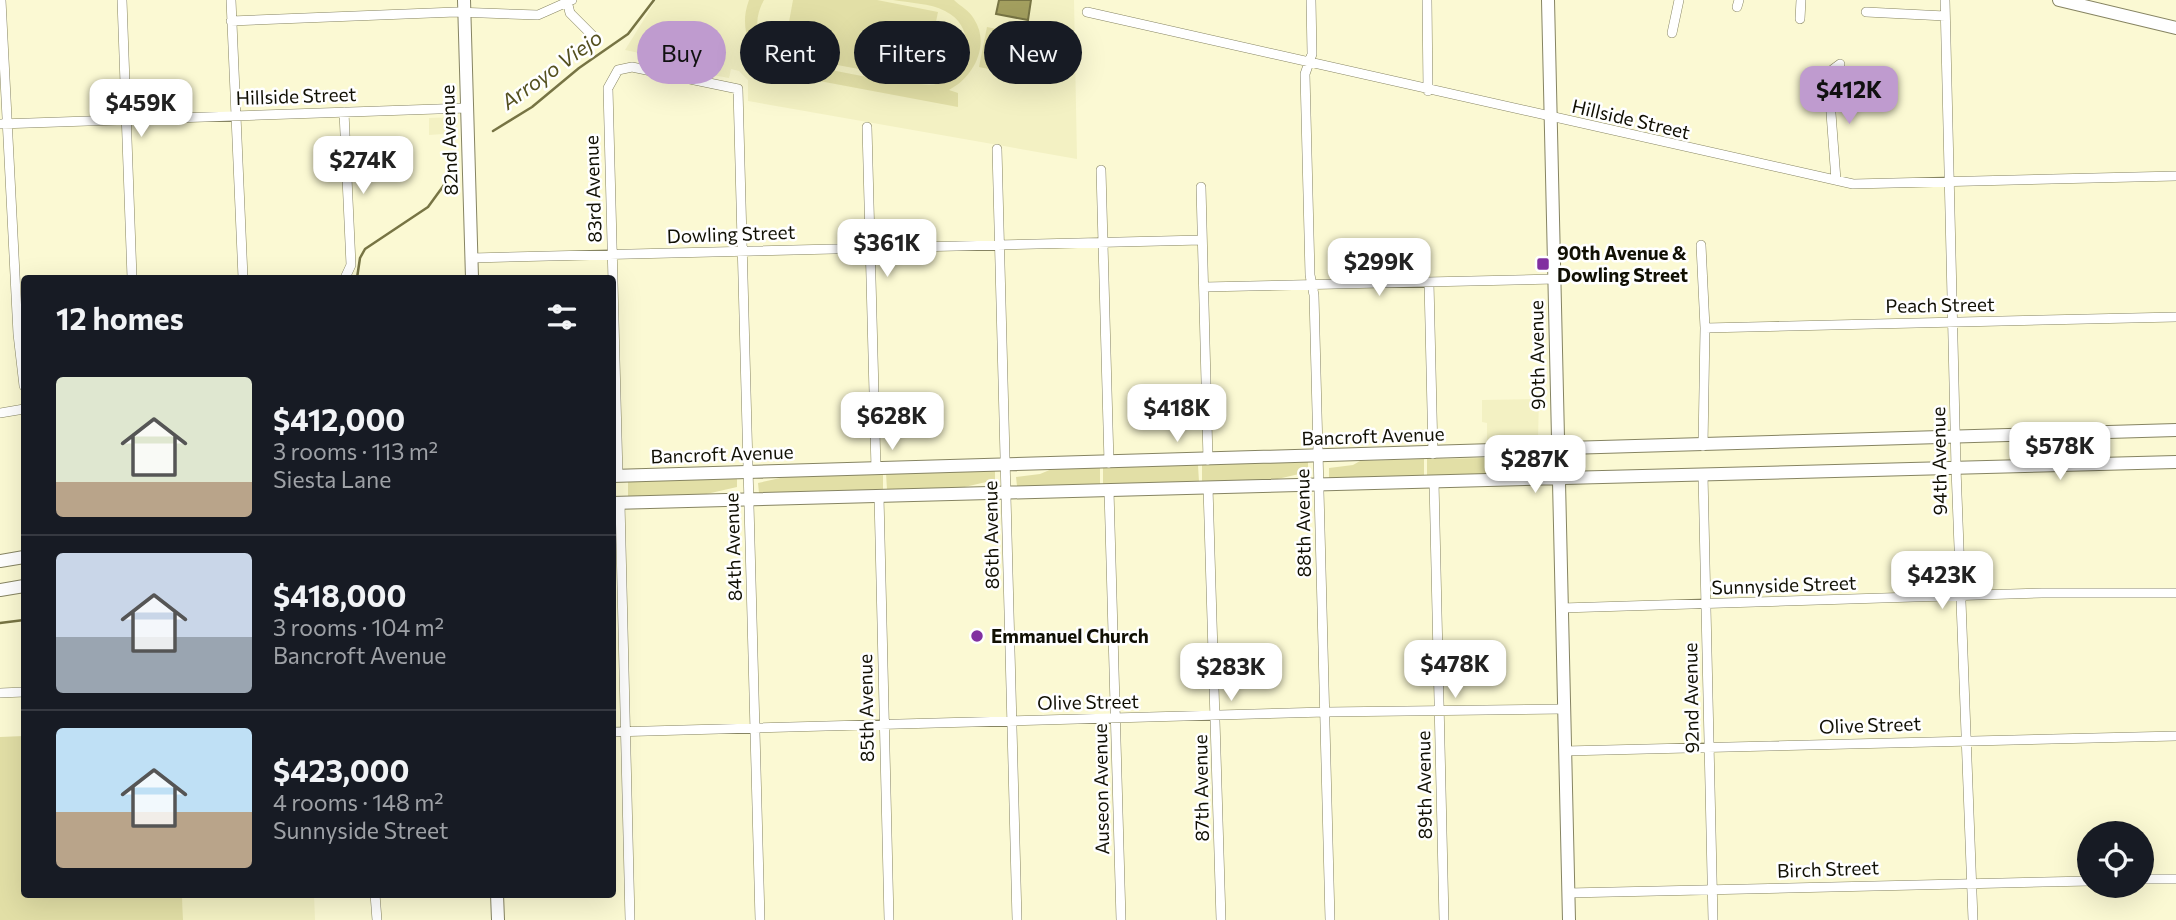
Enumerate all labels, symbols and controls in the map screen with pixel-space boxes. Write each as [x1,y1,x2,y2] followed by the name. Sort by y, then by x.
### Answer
[637,21,726,84] chip: Buy
[740,21,840,84] chip: Rent
[854,21,970,84] chip: Filters
[984,21,1082,84] chip: New
[495,24,607,114] water label: Arroyo Viejo
[1800,66,1898,126] pin: $412K
[1816,75,1882,103] text: $412K
[92,80,190,139] pin: $459K
[235,82,357,109] street label: Hillside Street
[435,84,462,196] street label: 82nd Avenue
[106,88,177,116] text: $459K
[1570,94,1693,143] street label: Hillside Street
[579,135,606,243] street label: 83rd Avenue
[314,136,412,196] pin: $274K
[329,145,397,173] text: $274K
[838,219,936,279] pin: $361K
[666,220,796,247] street label: Dowling Street
[853,228,921,256] text: $361K
[1330,238,1428,298] pin: $299K
[1557,241,1688,286] place label: 90th Avenue & Dowling Street
[1344,247,1414,275] text: $299K
[1535,256,1551,272] marker: 90th Avenue & Dowling Street
[1885,292,1995,317] street label: Peach Street
[543,298,581,336] icon: filters
[56,299,184,336] text: 12 homes
[1524,300,1549,410] street label: 90th Avenue
[1128,384,1226,444] pin: $418K
[843,392,941,452] pin: $628K
[1143,393,1211,421] text: $418K
[273,400,405,437] text: $412,000
[857,401,927,429] text: $628K
[112,405,196,489] icon: home
[1926,407,1951,515] street label: 94th Avenue
[1301,422,1445,449] street label: Bancroft Avenue
[2011,422,2109,482] pin: $578K
[2025,431,2095,459] text: $578K
[1486,435,1584,495] pin: $287K
[273,437,438,465] text: 3 rooms · 113 m²
[650,440,794,467] street label: Bancroft Avenue
[1501,444,1569,472] text: $287K
[273,465,391,493] text: Siesta Lane
[1290,468,1315,578] street label: 88th Avenue
[978,480,1003,590] street label: 86th Avenue
[719,492,746,602] street label: 84th Avenue
[1893,552,1991,611] pin: $423K
[1907,560,1977,588] text: $423K
[1711,570,1857,599] street label: Sunnyside Street
[273,576,406,613] text: $418,000
[112,581,196,665] icon: home
[273,613,444,641] text: 3 rooms · 104 m²
[991,624,1149,647] place label: Emmanuel Church
[969,628,985,644] marker: Emmanuel Church
[1406,640,1504,700] pin: $478K
[273,641,446,669] text: Bancroft Avenue
[1678,642,1703,754] street label: 92nd Avenue
[1182,644,1280,703] pin: $283K
[1420,649,1490,677] text: $478K
[1196,652,1266,680] text: $283K
[853,654,878,762] street label: 85th Avenue
[1037,689,1139,714] street label: Olive Street
[1819,711,1922,738] street label: Olive Street
[1088,723,1113,855] street label: Auseon Avenue
[1411,730,1436,840] street label: 89th Avenue
[1188,734,1213,842] street label: 87th Avenue
[273,751,409,788] text: $423,000
[112,756,196,840] icon: home
[273,788,444,816] text: 4 rooms · 148 m²
[273,816,448,844] text: Sunnyside Street
[2077,821,2154,898] map controls
[2077,821,2154,898] button: locate
[1777,855,1880,882] street label: Birch Street

